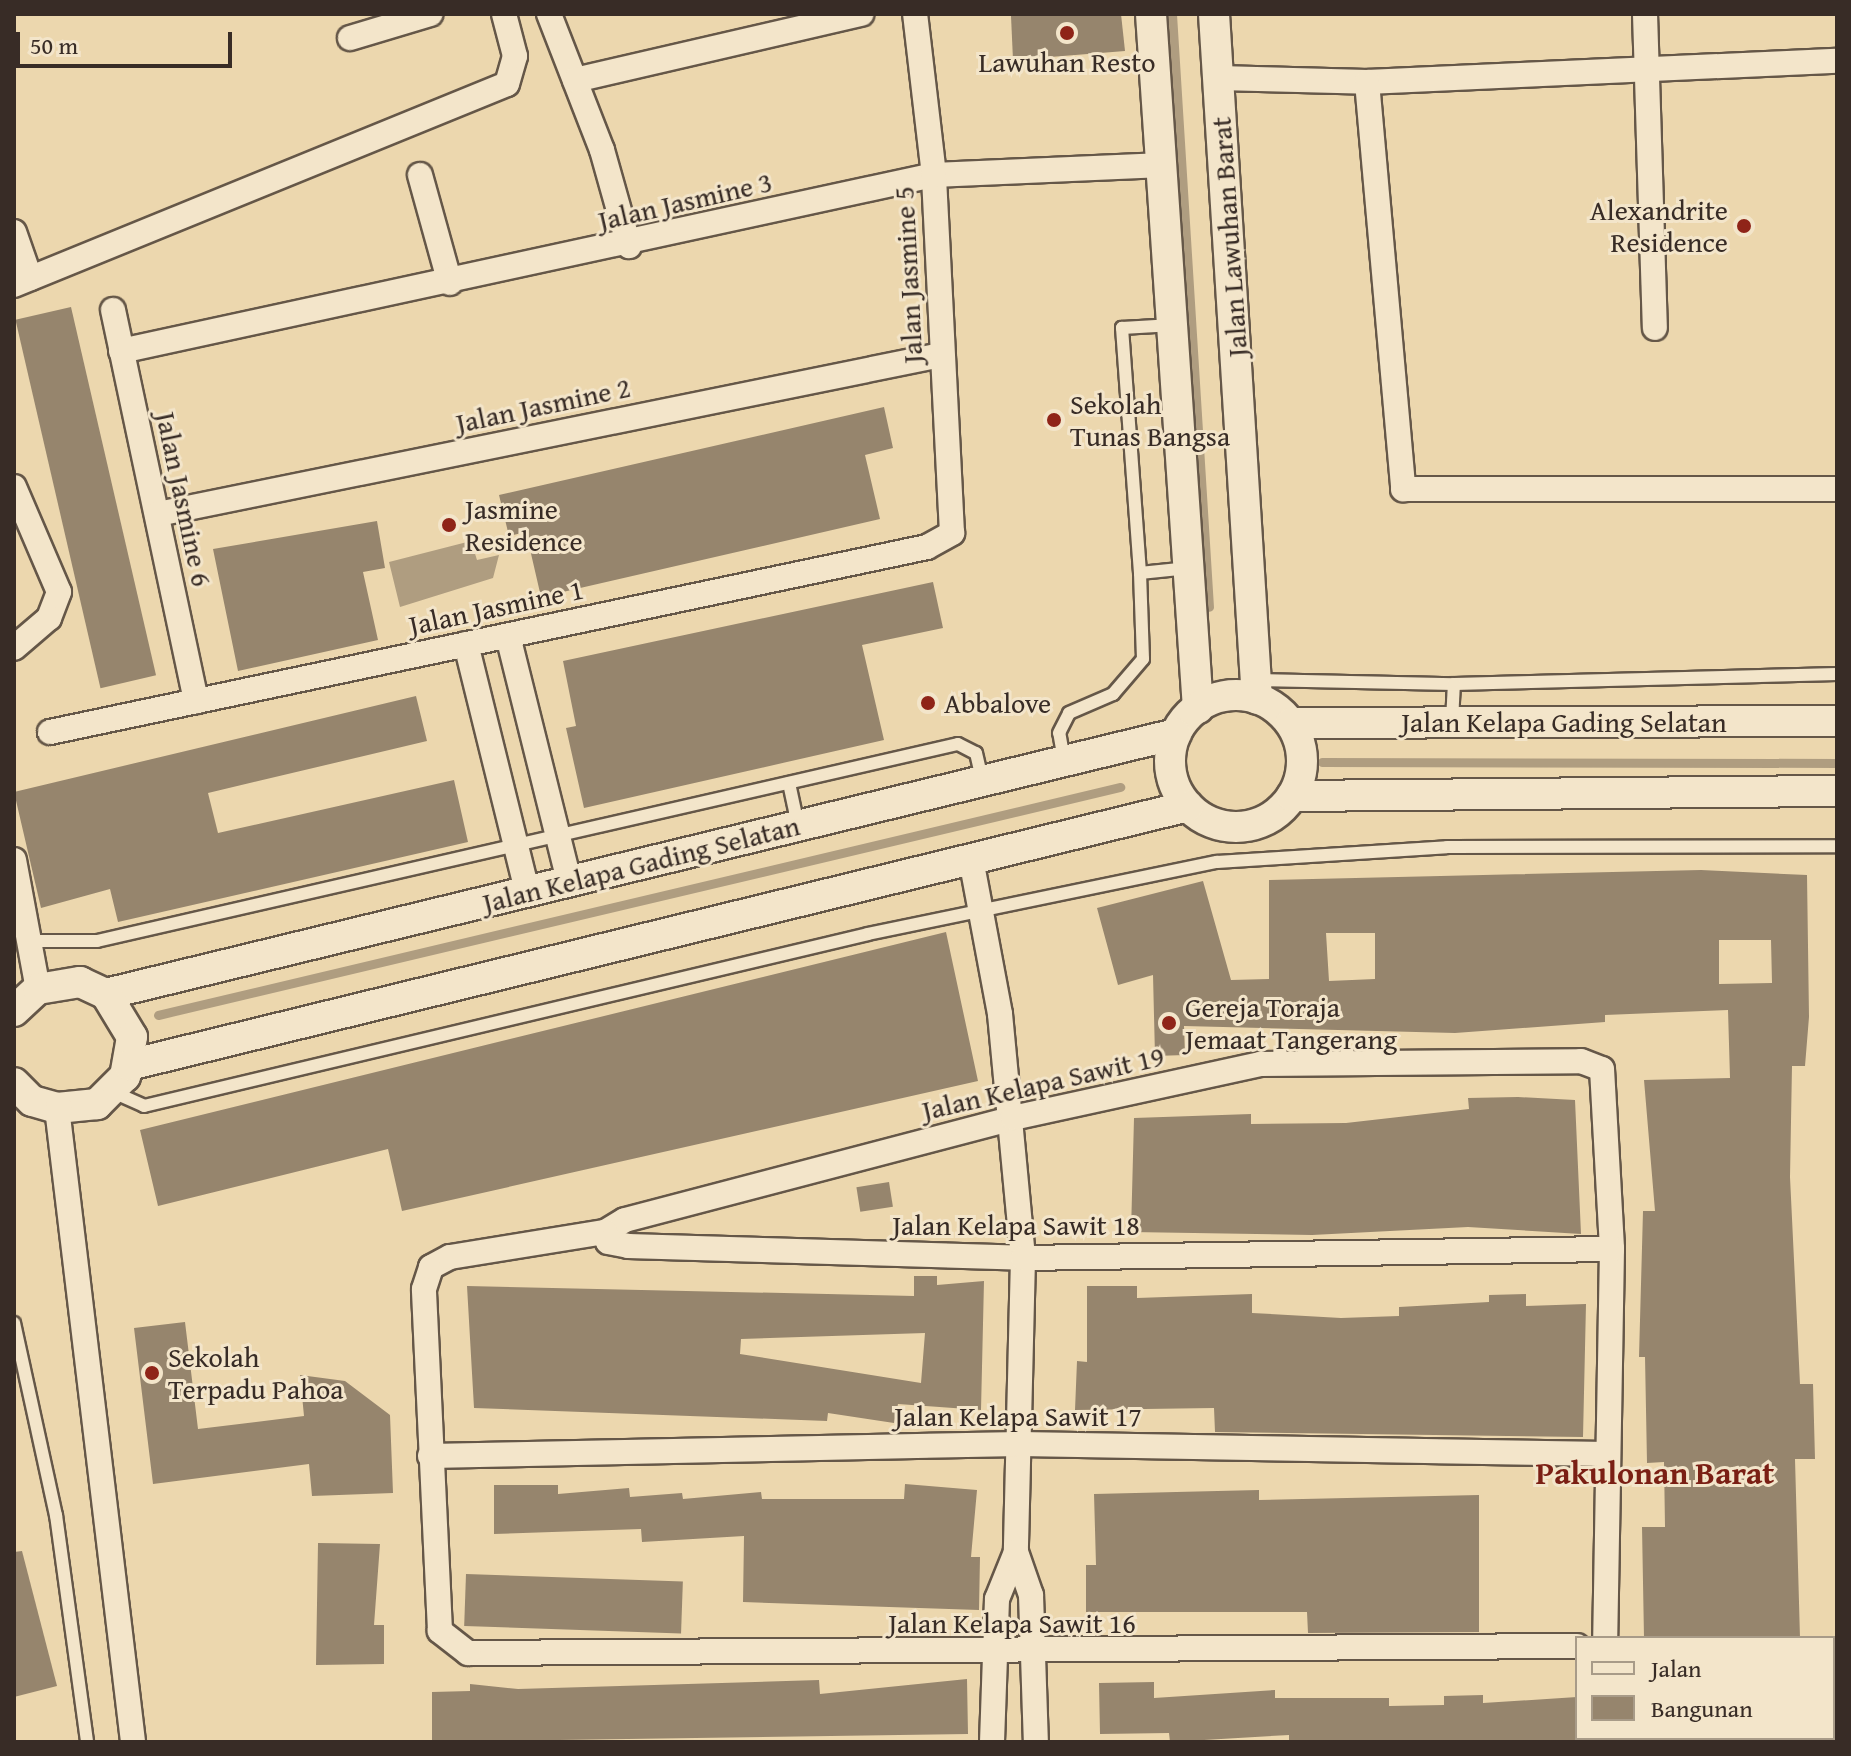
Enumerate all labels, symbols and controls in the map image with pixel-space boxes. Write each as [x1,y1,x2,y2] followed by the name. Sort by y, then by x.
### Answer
[20,16,236,66] scale bar
[1058,24,1076,42] marker: Lawuhan Resto
[30,28,78,63] text: 50 m
[979,45,1155,79] place label: Lawuhan Resto
[1204,116,1254,358] street label: Jalan Lawuhan Barat
[595,165,775,237] street label: Jalan Jasmine 3
[887,186,929,364] street label: Jalan Jasmine 5
[1590,193,1728,259] place label: Alexandrite Residence
[1735,217,1753,235] marker: Alexandrite Residence
[453,370,633,440] street label: Jalan Jasmine 2
[1070,387,1230,453] place label: Sekolah Tunas Bangsa
[149,409,219,589] street label: Jalan Jasmine 6
[1045,411,1063,429] marker: Sekolah Tunas Bangsa
[465,492,583,558] place label: Jasmine Residence
[440,516,458,534] marker: Jasmine Residence
[406,572,586,642] street label: Jalan Jasmine 1
[944,686,1051,720] place label: Abbalove
[919,694,937,712] marker: Abbalove
[1401,705,1727,739] street label: Jalan Kelapa Gading Selatan
[479,808,803,920] street label: Jalan Kelapa Gading Selatan
[1185,990,1397,1056] place label: Gereja Toraja Jemaat Tangerang
[1160,1014,1178,1032] marker: Gereja Toraja Jemaat Tangerang
[919,1039,1167,1127] street label: Jalan Kelapa Sawit 19
[892,1208,1140,1242] street label: Jalan Kelapa Sawit 18
[168,1340,343,1406] place label: Sekolah Terpadu Pahoa
[143,1364,161,1382] marker: Sekolah Terpadu Pahoa
[894,1399,1142,1433] street label: Jalan Kelapa Sawit 17
[1536,1454,1774,1492] district label: Pakulonan Barat
[888,1606,1136,1640] street label: Jalan Kelapa Sawit 16
[1575,1636,1835,1740] legend
[1651,1651,1701,1686] text: Jalan
[1651,1691,1753,1726] text: Bangunan

